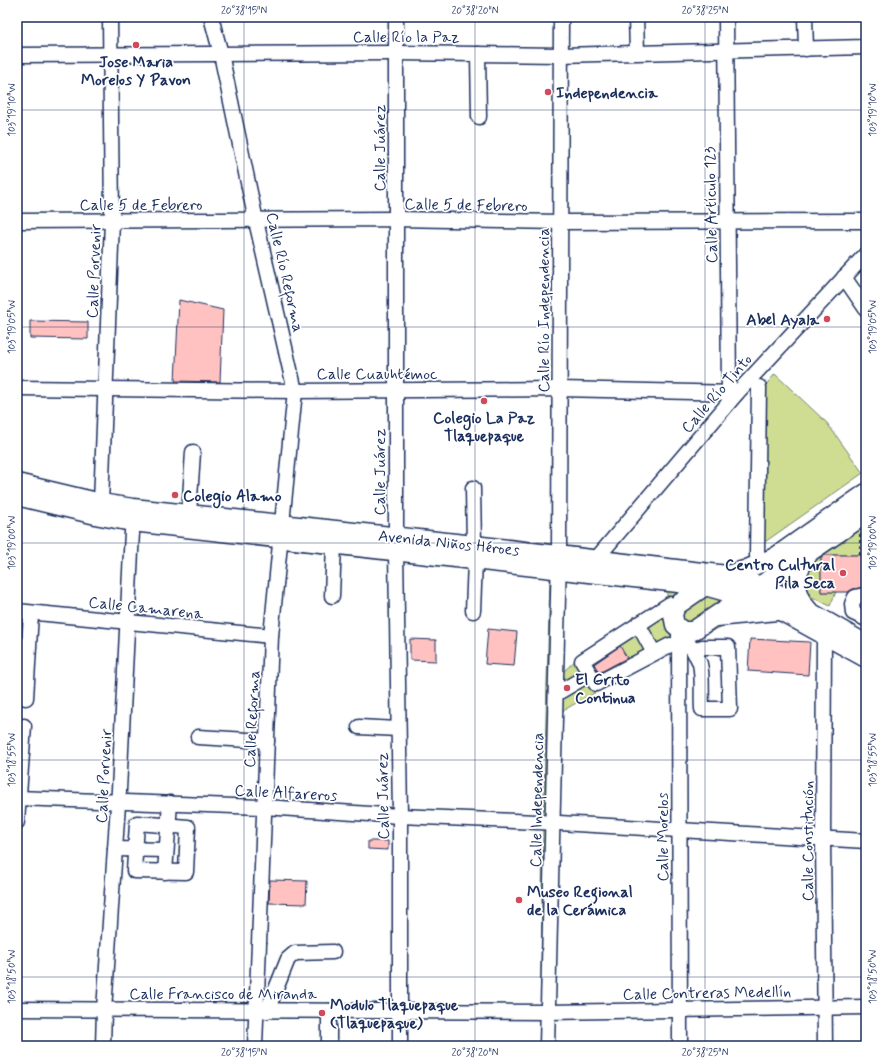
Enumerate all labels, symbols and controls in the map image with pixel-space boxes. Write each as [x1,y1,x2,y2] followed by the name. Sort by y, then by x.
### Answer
[221,4,267,18] text: 20°38'15"N
[451,4,499,18] text: 20°38'20"N
[682,4,729,18] text: 20°38'25"N
[353,27,459,48] street label: Calle Río la Paz
[131,40,141,50] marker: Jose Maria Morelos Y Pavon
[81,52,191,91] place label: Jose Maria Morelos Y Pavon
[5,83,19,137] text: 103°19'10"W
[556,83,658,104] place label: Independencia
[866,83,880,137] text: 103°19'10"W
[543,87,553,97] marker: Independencia
[370,104,391,192] street label: Calle Juárez
[700,146,723,264] street label: Calle Artículo 123
[404,194,528,217] street label: Calle 5 de Febrero
[79,195,203,216] street label: Calle 5 de Febrero
[259,210,309,335] street label: Calle Río Reforma
[82,223,107,319] street label: Calle Porvenir
[534,227,555,393] street label: Calle Río Independencia
[5,300,19,354] text: 103°19'05"W
[866,300,880,354] text: 103°19'05"W
[746,310,819,331] place label: Abel Ayala
[822,314,832,324] marker: Abel Ayala
[677,350,757,438] street label: Calle Río Tinto
[317,364,437,385] street label: Calle Cuauhtémoc
[479,396,489,406] marker: Colegio La Paz Tlaquepaque
[433,408,535,447] place label: Colegio La Paz Tlaquepaque
[370,428,391,516] street label: Calle Juárez
[183,486,282,509] place label: Colegio Alamo
[170,490,180,500] marker: Colegio Alamo
[5,516,19,570] text: 103°19'00"W
[866,516,880,570] text: 103°19'00"W
[377,526,520,561] street label: Avenida Niños Héroes
[725,555,835,594] place label: Centro Cultural Pila Seca
[838,568,848,578] marker: Centro Cultural Pila Seca
[87,592,205,625] street label: Calle Camarena
[239,670,268,769] street label: Calle Reforma
[575,670,636,709] place label: El Grito Continua
[562,683,572,693] marker: El Grito Continua
[92,728,117,824] street label: Calle Porvenir
[526,732,549,868] street label: Calle Independencia
[5,733,19,787] text: 103°18'55"W
[866,733,880,787] text: 103°18'55"W
[372,752,395,840] street label: Calle Juárez
[234,780,338,807] street label: Calle Alfareros
[798,781,819,901] street label: Calle Constitución
[653,792,674,882] street label: Calle Morelos
[527,882,633,921] place label: Museo Regional de la Cerámica
[514,895,524,905] marker: Museo Regional de la Cerámica
[5,950,19,1004] text: 103°18'50"W
[866,950,880,1004] text: 103°18'50"W
[623,982,791,1005] street label: Calle Contreras Medellín
[129,984,317,1005] street label: Calle Francisco de Miranda
[330,995,459,1034] place label: Modulo Tlaquepaque (Tlaquepaque)
[317,1008,327,1018] marker: Modulo Tlaquepaque (Tlaquepaque)
[221,1046,267,1060] text: 20°38'15"N
[451,1046,499,1060] text: 20°38'20"N
[682,1046,729,1060] text: 20°38'25"N

